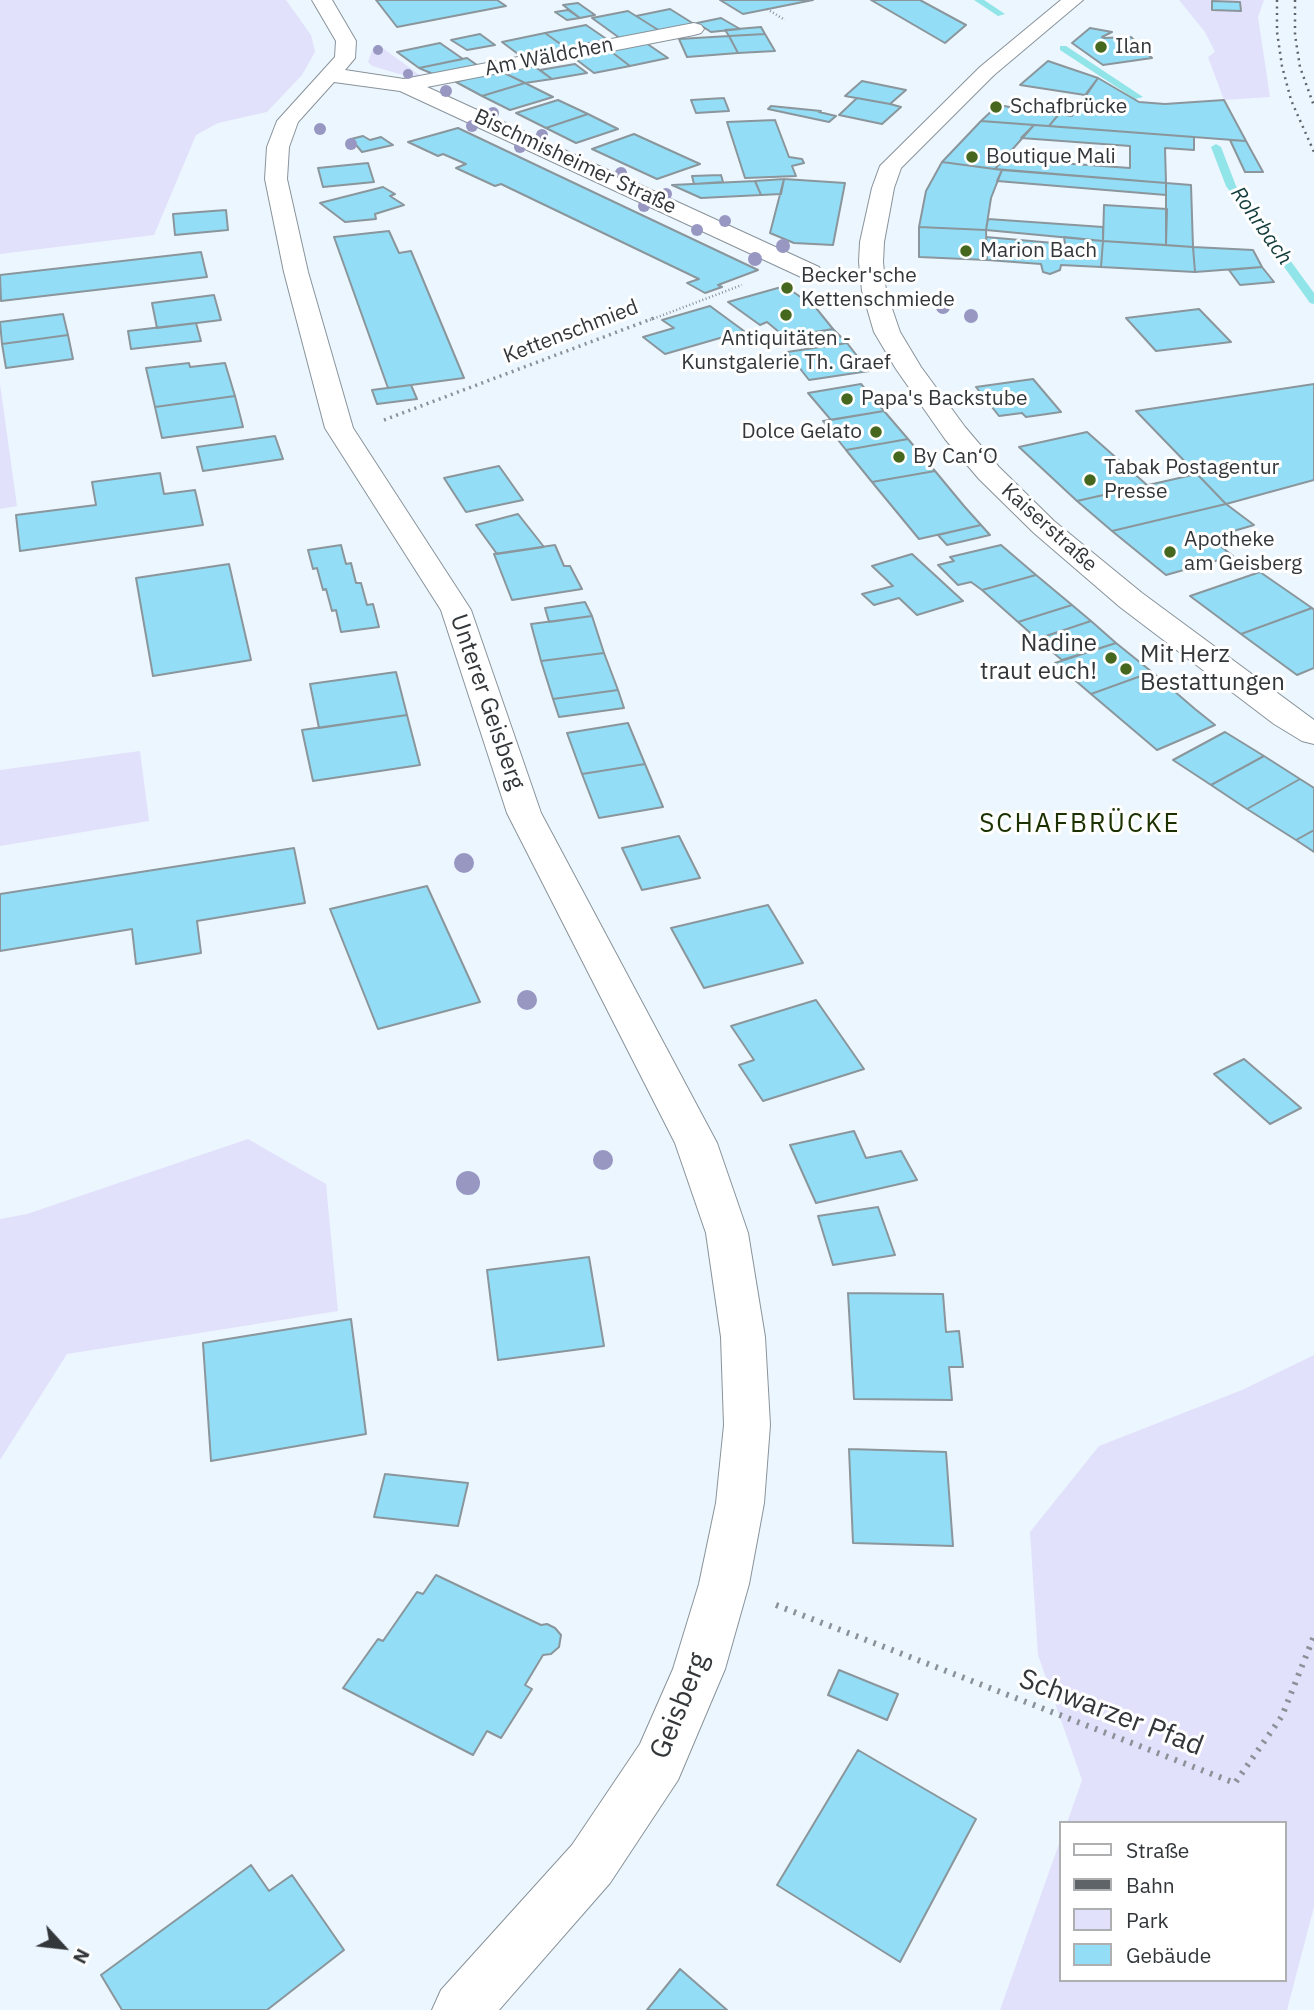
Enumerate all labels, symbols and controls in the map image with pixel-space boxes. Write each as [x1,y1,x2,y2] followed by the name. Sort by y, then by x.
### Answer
[483,32,615,82] street label: Am Wäldchen
[1115,34,1152,60] place label: Ilan
[1093,39,1109,55] marker: Ilan
[1010,94,1127,120] place label: Schafbrücke
[988,99,1004,115] marker: Schafbrücke
[470,104,680,220] street label: Bischmisheimer Straße
[986,144,1116,170] place label: Boutique Mali
[964,149,980,165] marker: Boutique Mali
[1225,182,1297,270] water label: Rohrbach
[980,238,1097,264] place label: Marion Bach
[958,243,974,259] marker: Marion Bach
[801,263,955,313] place label: Becker'sche Kettenschmiede
[779,280,795,296] marker: Becker'sche Kettenschmiede
[500,295,642,369] street label: Kettenschmied
[778,307,794,323] marker: Antiquitäten - Kunstgalerie Th. Graef
[681,326,891,376] place label: Antiquitäten - Kunstgalerie Th. Graef
[861,386,1028,412] place label: Papa's Backstube
[839,391,855,407] marker: Papa's Backstube
[741,419,862,445] place label: Dolce Gelato
[868,424,884,440] marker: Dolce Gelato
[913,444,998,470] place label: By Can‘O
[891,449,907,465] marker: By Can‘O
[1104,455,1279,505] place label: Tabak Postagentur Presse
[1082,472,1098,488] marker: Tabak Postagentur Presse
[996,478,1102,578] street label: Kaiserstraße
[1184,527,1302,577] place label: Apotheke am Geisberg
[1162,544,1178,560] marker: Apotheke am Geisberg
[444,611,530,793] street label: Unterer Geisberg
[980,630,1097,686] place label: Nadine traut euch!
[1140,641,1285,697] place label: Mit Herz Bestattungen
[1103,650,1119,666] marker: Nadine traut euch!
[1118,661,1134,677] marker: Mit Herz Bestattungen
[981,808,1179,840] district label: SCHAFBRÜCKE
[644,1648,716,1764] street label: Geisberg
[1014,1662,1208,1764] street label: Schwarzer Pfad
[1058,1821,1286,1982] legend
[1126,1836,1189,1864] text: Straße
[1126,1871,1175,1899] text: Bahn
[1126,1906,1169,1934] text: Park
[28,1912,98,1982] north arrow
[1126,1941,1211,1969] text: Gebäude
[68,1945,96,1968] text: N

